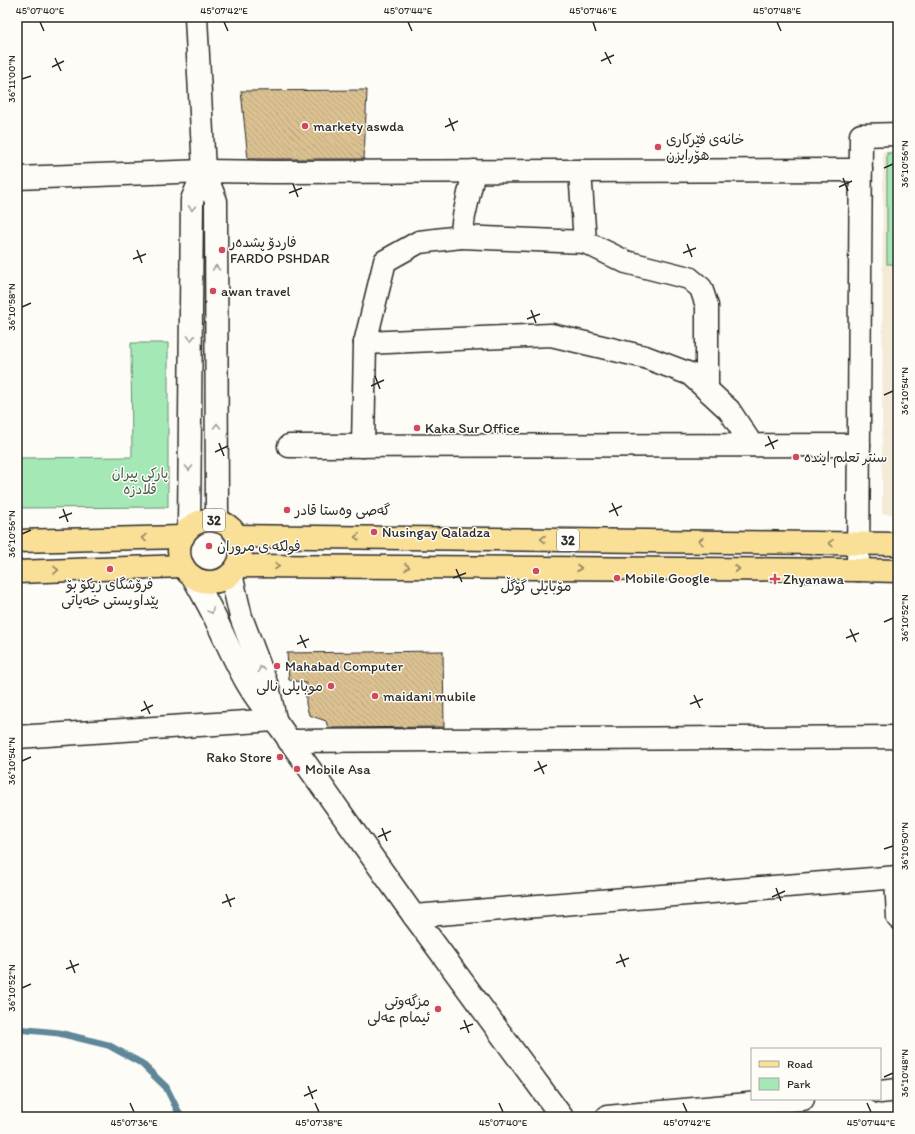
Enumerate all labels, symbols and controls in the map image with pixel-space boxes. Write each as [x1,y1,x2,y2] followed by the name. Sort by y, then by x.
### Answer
[16,4,65,17] text: 45°07'40"E
[200,4,248,17] text: 45°07'42"E
[384,4,433,17] text: 45°07'44"E
[569,4,617,17] text: 45°07'46"E
[753,4,801,17] text: 45°07'48"E
[5,55,18,103] text: 36°11'00"N
[313,118,405,135] place label: markety aswda
[300,121,310,131] marker: markety aswda
[666,131,744,164] place label: خانەی فێرکاری هۆرایزن
[898,140,911,188] text: 36°10'56"N
[653,142,663,152] marker: خانەی فێرکاری هۆرایزن
[188,205,196,211] one-way arrow
[229,234,330,267] place label: فاردۆ پشدەر FARDO PSHDAR
[217,245,227,255] marker: فاردۆ پشدەر FARDO PSHDAR
[212,265,220,271] one-way arrow
[5,283,18,331] text: 36°10'58"N
[221,283,291,300] place label: awan travel
[208,286,218,296] marker: awan travel
[187,335,195,341] one-way arrow
[898,367,911,415] text: 36°10'54"N
[425,420,520,437] place label: Kaka Sur Office
[213,423,221,429] one-way arrow
[412,423,422,433] marker: Kaka Sur Office
[804,449,887,468] place label: سنتر تعلم اينده
[791,452,801,462] marker: سنتر تعلم اينده
[112,465,168,498] park label: پارکی پیران قلادزه
[185,465,194,471] one-way arrow
[294,502,391,519] place label: گەصی وەستا قادر
[282,505,292,515] marker: گەصی وەستا قادر
[203,509,225,531] road number: 32
[5,510,18,558] text: 36°10'56"N
[382,524,491,541] place label: Nusingay Qaladza
[369,527,379,537] marker: Nusingay Qaladza
[557,529,579,551] road number: 32
[141,533,147,542] one-way arrow
[354,533,360,541] one-way arrow
[540,535,546,543] one-way arrow
[698,537,704,545] one-way arrow
[217,538,300,556] place label: فولکه ی مروران
[828,539,834,547] one-way arrow
[204,541,214,551] marker: فولکه ی مروران
[274,562,280,570] one-way arrow
[404,563,410,571] one-way arrow
[105,564,115,574] marker: فرۆشگای زیکۆ بۆ پێداویستی خەیاتی
[576,564,582,572] one-way arrow
[734,565,740,573] one-way arrow
[53,566,59,574] one-way arrow
[531,566,541,576] marker: مۆبایلی گۆگڵ
[625,570,710,587] place label: Mobile Google
[783,571,845,588] place label: Zhyanawa
[612,573,622,583] marker: Mobile Google
[770,574,780,584] marker: Zhyanawa
[61,576,159,610] place label: فرۆشگای زیکۆ بۆ پێداویستی خەیاتی
[501,576,571,595] place label: مۆبایلی گۆگڵ
[898,594,911,642] text: 36°10'52"N
[207,607,214,614] one-way arrow
[285,658,404,675] place label: Mahabad Computer
[272,661,282,671] marker: Mahabad Computer
[257,666,265,673] one-way arrow
[256,678,323,695] place label: موبايلى نالى
[326,681,336,691] marker: موبايلى نالى
[383,688,476,705] place label: maidani mubile
[370,691,380,701] marker: maidani mubile
[5,737,18,785] text: 36°10'54"N
[206,749,272,766] place label: Rako Store
[275,752,285,762] marker: Rako Store
[305,761,371,778] place label: Mobile Asa
[292,764,302,774] marker: Mobile Asa
[898,822,911,870] text: 36°10'50"N
[5,964,18,1012] text: 36°10'52"N
[367,993,430,1028] place label: مزگەوتی ئیمام عەلی
[433,1004,443,1014] marker: مزگەوتی ئیمام عەلی
[751,1048,881,1100] legend
[898,1049,911,1097] text: 36°10'48"N
[787,1057,813,1071] text: Road
[787,1077,811,1091] text: Park
[110,1116,158,1129] text: 45°07'36"E
[295,1116,343,1129] text: 45°07'38"E
[479,1116,528,1129] text: 45°07'40"E
[663,1116,711,1129] text: 45°07'42"E
[847,1116,896,1129] text: 45°07'44"E

